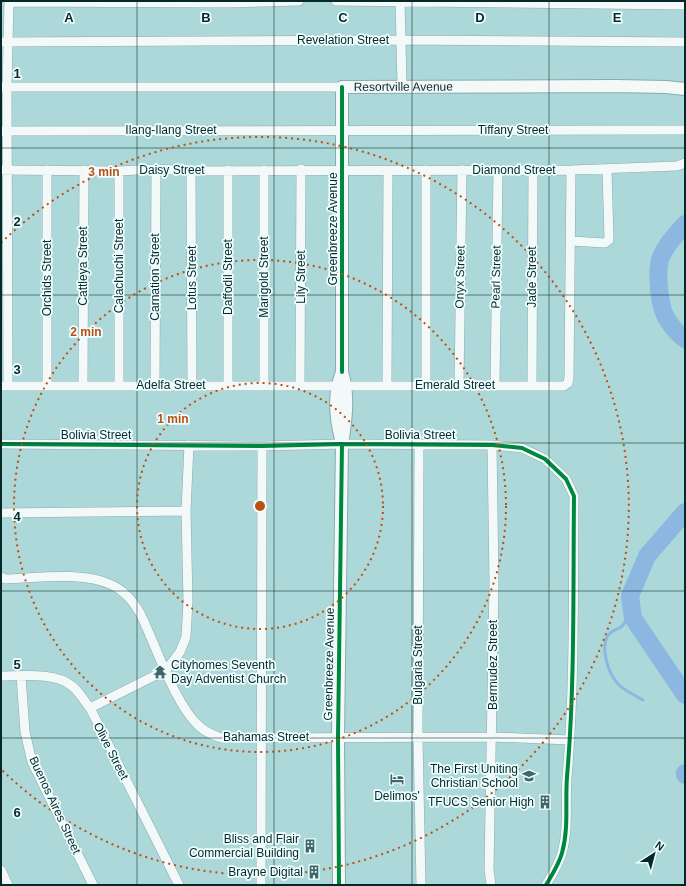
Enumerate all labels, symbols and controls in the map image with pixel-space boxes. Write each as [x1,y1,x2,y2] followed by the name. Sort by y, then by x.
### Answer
[64,10,74,25] text: A
[201,10,211,25] text: B
[338,10,348,25] text: C
[475,10,485,25] text: D
[613,10,622,25] text: E
[297,33,390,47] street label: Revelation Street
[13,66,21,81] text: 1
[354,80,453,94] street label: Resortville Avenue
[125,123,217,137] street label: Ilang-Ilang Street
[478,123,549,137] street label: Tiffany Street
[139,163,205,177] street label: Daisy Street
[472,163,556,177] street label: Diamond Street
[88,165,120,179] text: 3 min
[326,172,340,286] street label: Greenbreeze Avenue
[13,214,21,229] text: 2
[112,218,126,313] street label: Calachuchi Street
[76,226,90,306] street label: Cattleya Street
[148,233,162,321] street label: Carnation Street
[257,236,271,318] street label: Marigold Street
[221,238,235,315] street label: Daffodil Street
[40,239,54,316] street label: Orchids Street
[185,245,199,310] street label: Lotus Street
[452,245,468,309] street label: Onyx Street
[488,245,504,309] street label: Pearl Street
[525,246,539,308] street label: Jade Street
[294,250,308,304] street label: Lily Street
[70,325,102,339] text: 2 min
[13,362,21,377] text: 3
[136,378,206,392] street label: Adelfa Street
[415,378,496,392] street label: Emerald Street
[157,412,189,426] text: 1 min
[61,428,132,442] street label: Bolivia Street
[385,428,456,442] street label: Bolivia Street
[253,499,267,513] centre of rings
[13,509,21,524] text: 4
[321,607,337,721] street label: Greenbreeze Avenue
[486,619,500,710] street label: Bermudez Street
[411,625,425,705] street label: Bulgaria Street
[13,657,21,672] text: 5
[171,658,286,686] place label: Cityhomes Seventh Day Adventist Church
[152,664,168,680] temple icon: Cityhomes Seventh Day Adventist Church
[91,720,132,783] street label: Olive Street
[223,730,310,744] street label: Bahamas Street
[26,754,84,857] street label: Buenos Aires Street
[430,762,518,790] place label: The First Uniting Christian School
[521,768,537,784] school or university icon: The First Uniting Christian School
[389,771,405,787] hotel icon: Delimos'
[374,789,420,803] place label: Delimos'
[537,794,553,810] building icon: TFUCS Senior High
[428,795,534,809] place label: TFUCS Senior High
[13,805,21,820] text: 6
[189,832,299,860] place label: Bliss and Flair Commercial Building
[634,834,674,874] north arrow
[302,838,318,854] building icon: Bliss and Flair Commercial Building
[653,839,667,853] text: N
[306,864,322,880] building icon: Brayne Digital
[228,865,303,879] place label: Brayne Digital

